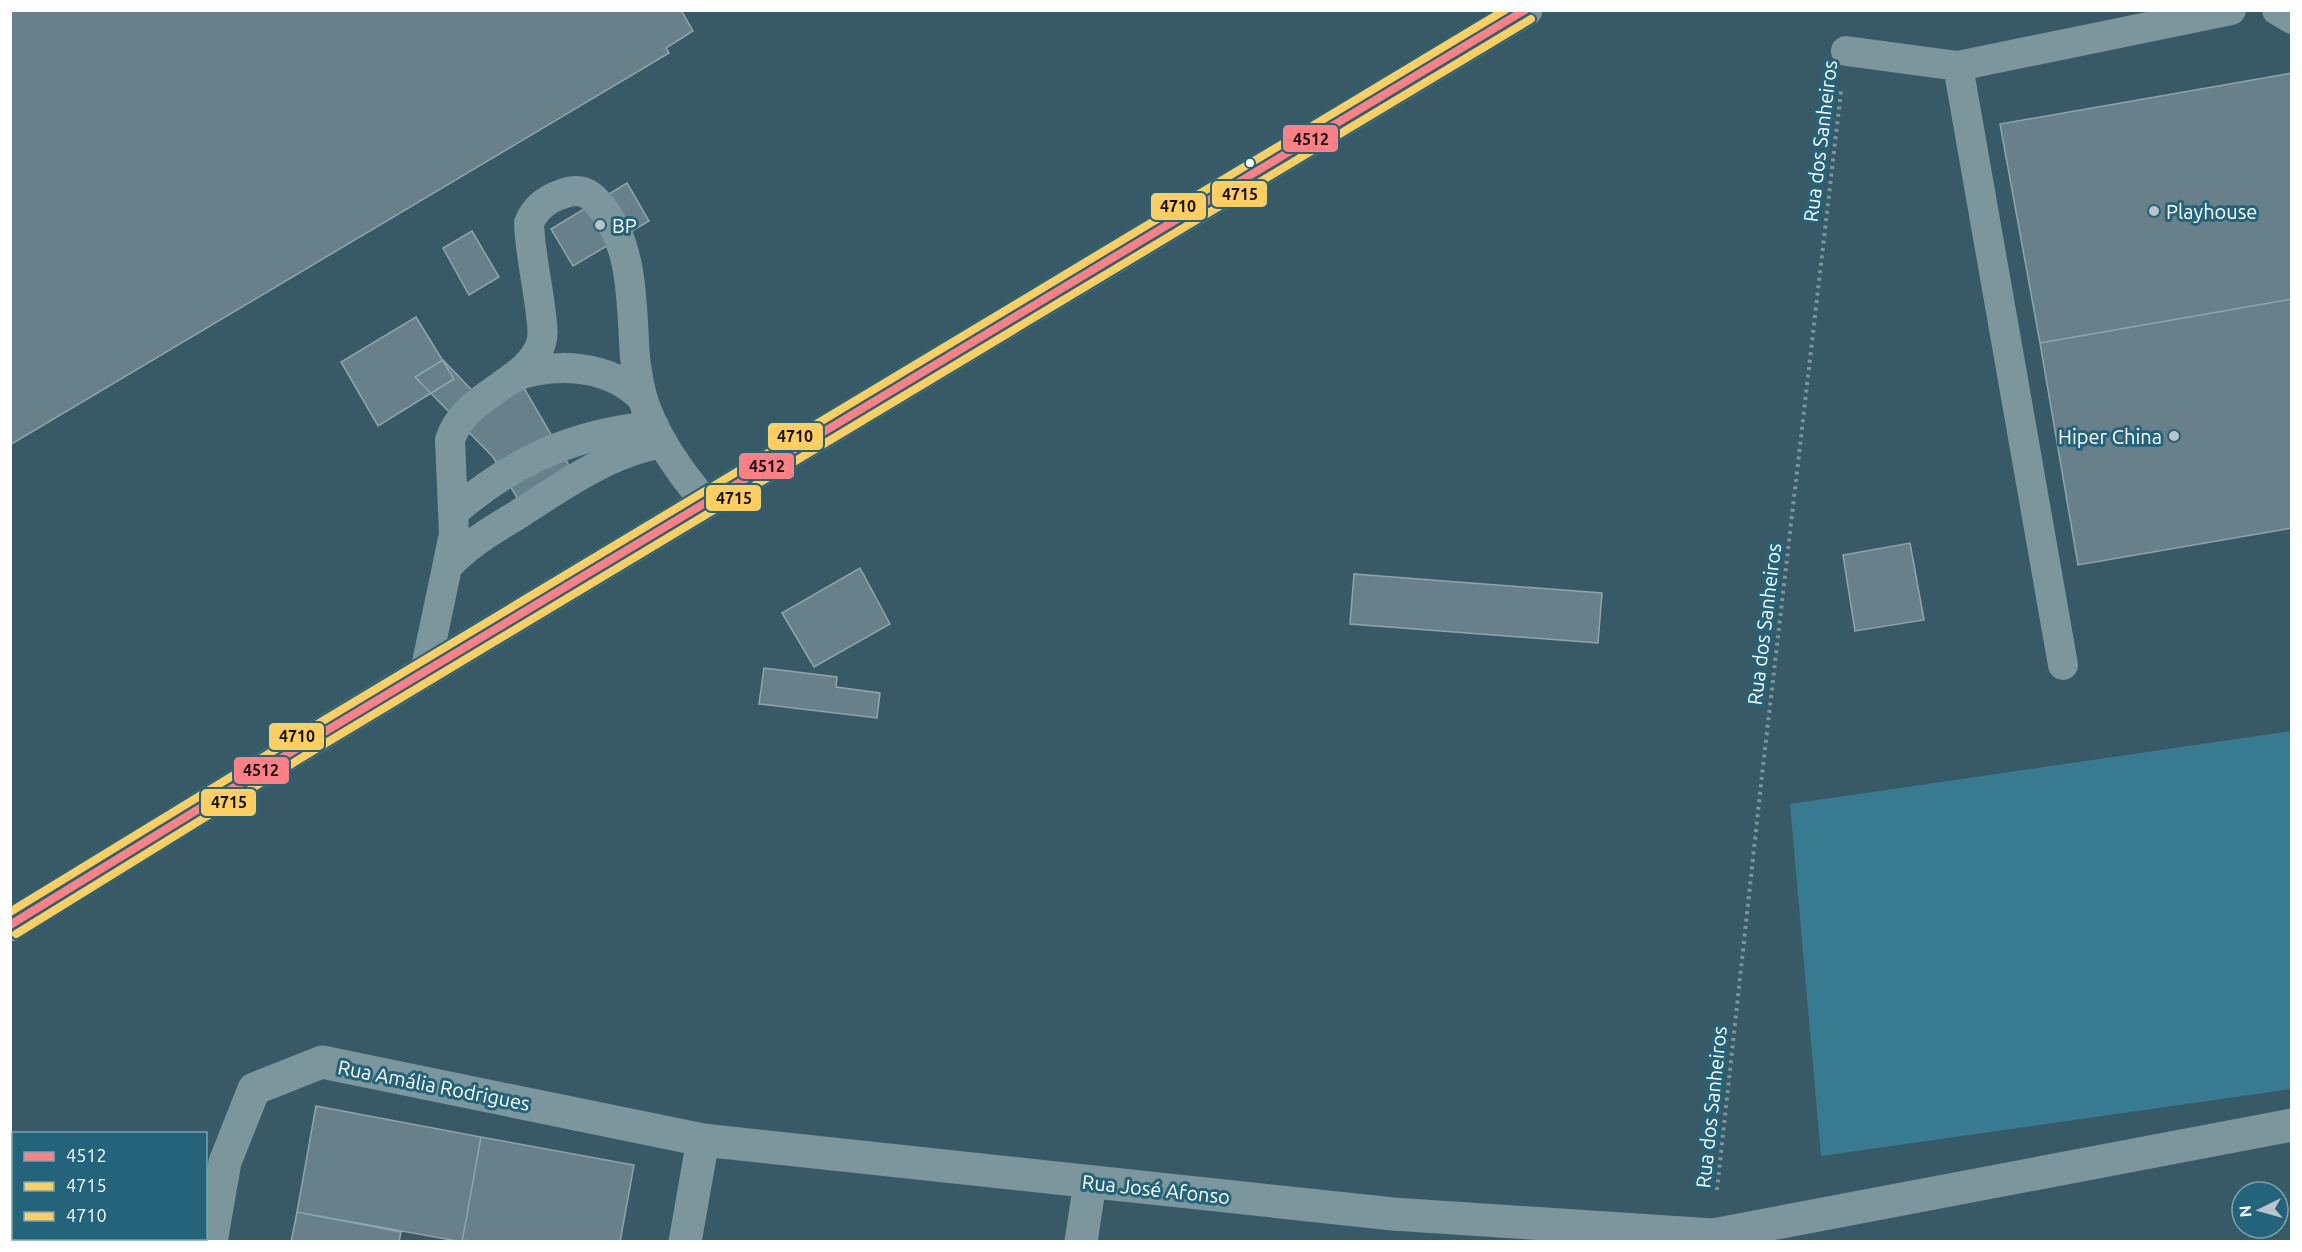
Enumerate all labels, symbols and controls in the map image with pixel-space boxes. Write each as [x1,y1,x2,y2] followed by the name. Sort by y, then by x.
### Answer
[1799,59,1841,223] street label: Rua dos Sanheiros
[1282,124,1339,153] line badge: 4512
[1293,130,1329,148] text: 4512
[1244,157,1256,169] unlabelled marker
[1211,180,1268,208] line badge: 4715
[1222,185,1258,203] text: 4715
[1150,192,1207,221] line badge: 4710
[1160,197,1196,215] text: 4710
[2166,200,2257,223] place label: Playhouse
[2147,204,2161,218] marker: Playhouse
[612,214,637,237] place label: BP
[593,218,607,232] marker: BP
[767,422,824,451] line badge: 4710
[2058,425,2162,448] place label: Hiper China
[777,427,813,445] text: 4710
[2167,429,2181,443] marker: Hiper China
[738,452,795,480] line badge: 4512
[749,457,785,475] text: 4512
[705,484,762,512] line badge: 4715
[716,489,752,507] text: 4715
[1743,542,1785,706] street label: Rua dos Sanheiros
[268,722,325,751] line badge: 4710
[279,727,315,745] text: 4710
[233,756,290,785] line badge: 4512
[243,761,279,779] text: 4512
[200,788,257,817] line badge: 4715
[211,793,247,811] text: 4715
[1691,1025,1731,1189] street label: Rua dos Sanheiros
[336,1055,532,1115] street label: Rua Amália Rodrigues
[12,1132,207,1240] legend
[66,1145,107,1165] text: 4512
[1081,1170,1231,1208] street label: Rua José Afonso
[66,1175,107,1195] text: 4715
[2230,1180,2290,1240] north arrow
[66,1205,107,1225] text: 4710
[2236,1205,2255,1218] text: N

